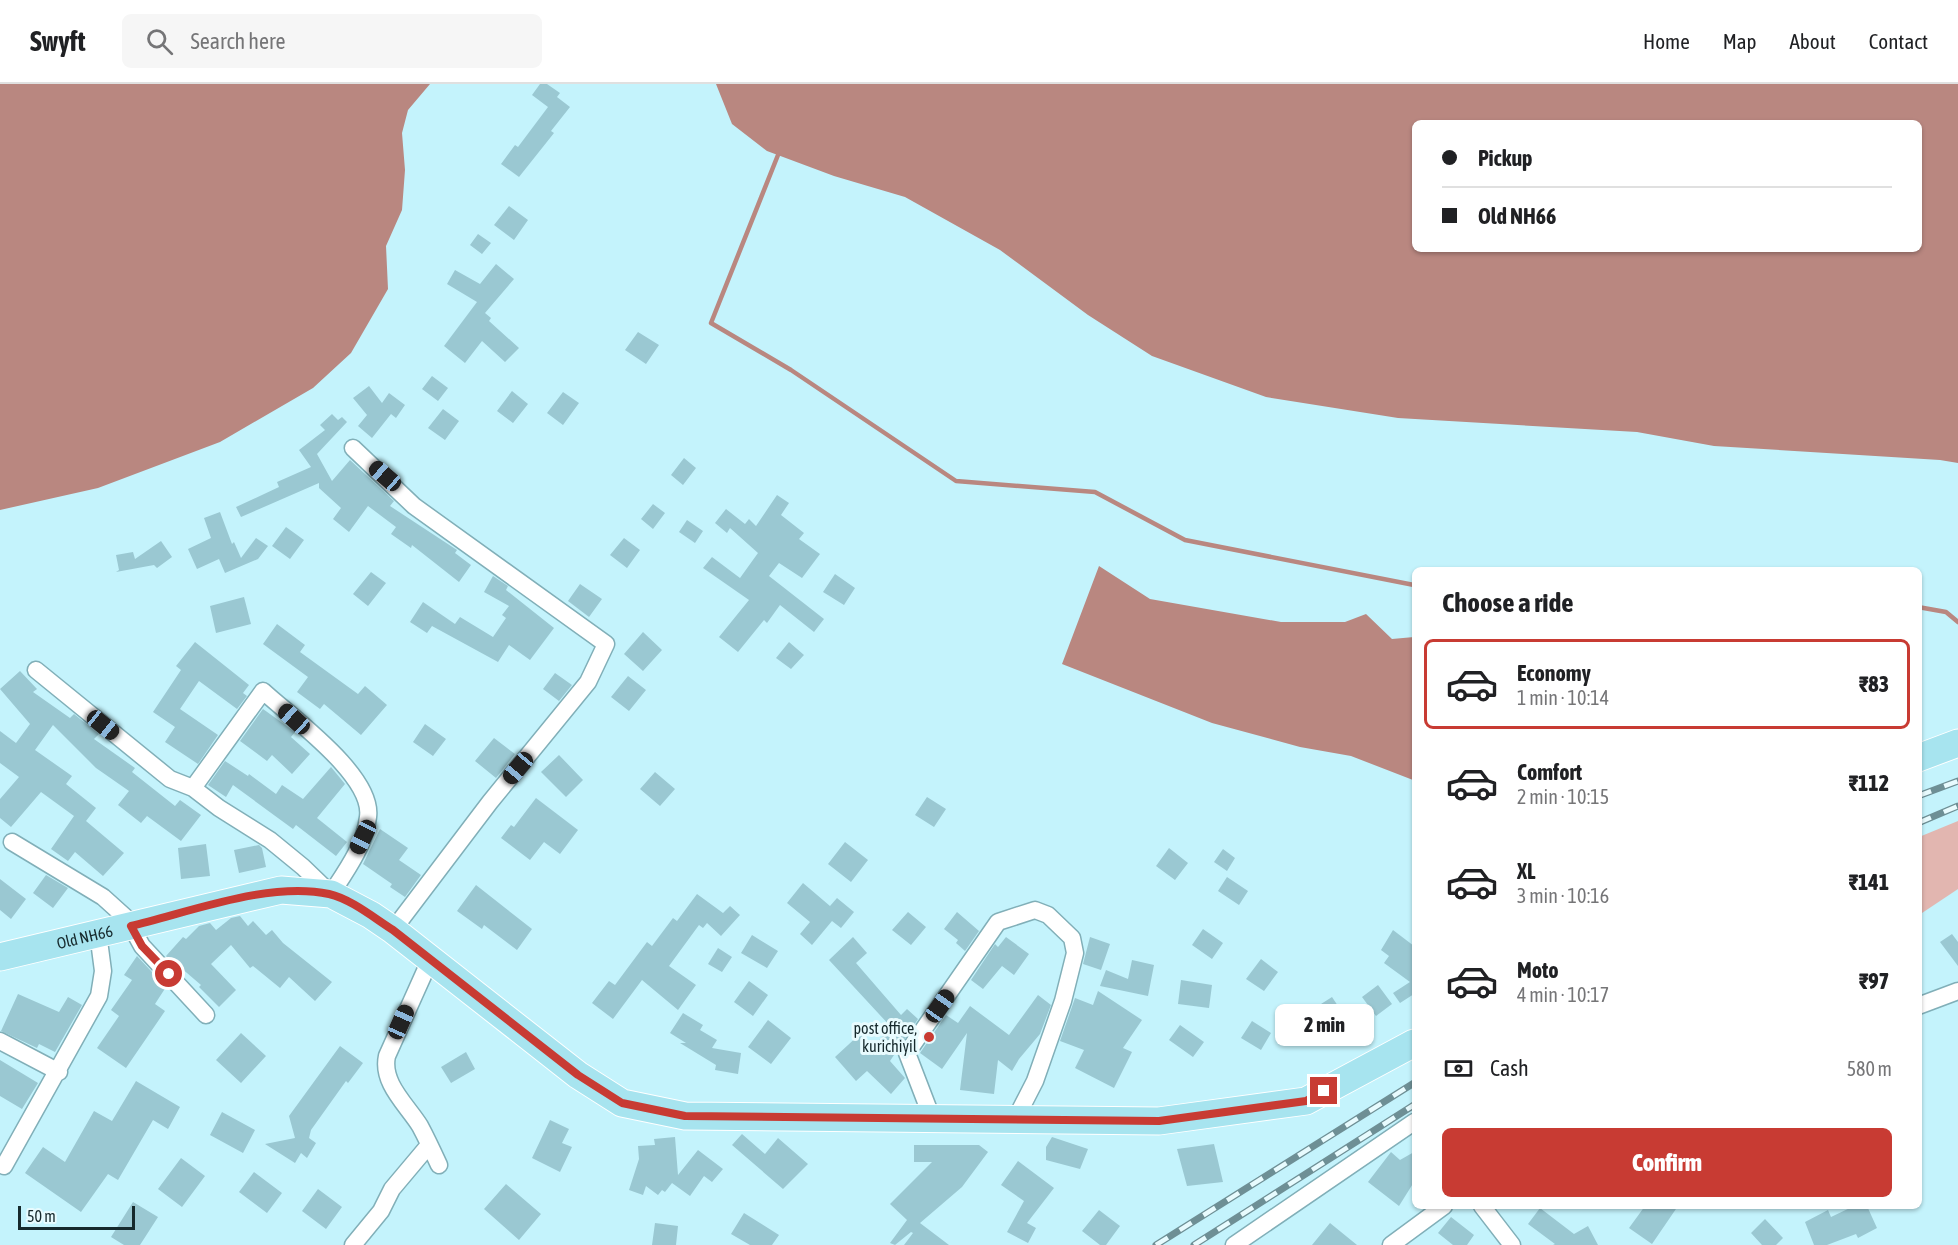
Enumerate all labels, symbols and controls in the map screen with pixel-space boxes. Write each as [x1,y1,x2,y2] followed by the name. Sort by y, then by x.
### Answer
[122,14,542,68] search box
[30,25,86,57] text: Swyft
[143,25,176,58] icon: search
[191,28,285,54] text: Search here
[1643,29,1690,53] text: Home
[1723,29,1757,53] text: Map
[1790,29,1836,53] text: About
[1869,29,1928,53] text: Contact
[1478,145,1533,171] text: Pickup
[1478,203,1556,229] text: Old NH66
[366,457,404,495] car
[1442,587,1574,618] text: Choose a ride
[1445,657,1499,711] icon: car
[1517,660,1591,686] text: Economy
[1859,671,1889,697] text: ₹83
[1517,686,1609,709] text: 1 min · 10:14
[275,700,313,738] car
[83,707,123,743] car
[500,748,536,788] car
[1445,756,1499,810] icon: car
[1517,759,1582,785] text: Comfort
[1849,770,1889,796] text: ₹112
[1517,785,1609,808] text: 2 min · 10:15
[347,817,379,857] car
[1445,855,1499,909] icon: car
[1517,858,1535,884] text: XL
[1849,869,1889,895] text: ₹141
[1517,884,1609,907] text: 3 min · 10:16
[55,921,114,952] street label: Old NH66
[1445,954,1499,1008] icon: car
[1517,957,1559,983] text: Moto
[155,960,182,987] route start
[1859,968,1889,994] text: ₹97
[1517,983,1609,1006] text: 4 min · 10:17
[922,986,958,1026] car
[385,1002,417,1042] car
[1274,1004,1374,1046] callout: 2 min
[1304,1013,1345,1036] text: 2 min
[854,1019,918,1056] place label: post office, kurichiyil
[922,1030,936,1044] marker: post office, kurichiyil
[1442,1052,1475,1085] icon: cash
[1490,1055,1529,1081] text: Cash
[1847,1057,1892,1080] text: 580 m
[1310,1077,1337,1104] route end
[1442,1128,1892,1197] button: Confirm
[18,1203,135,1230] scale bar
[27,1207,56,1225] text: 50 m

